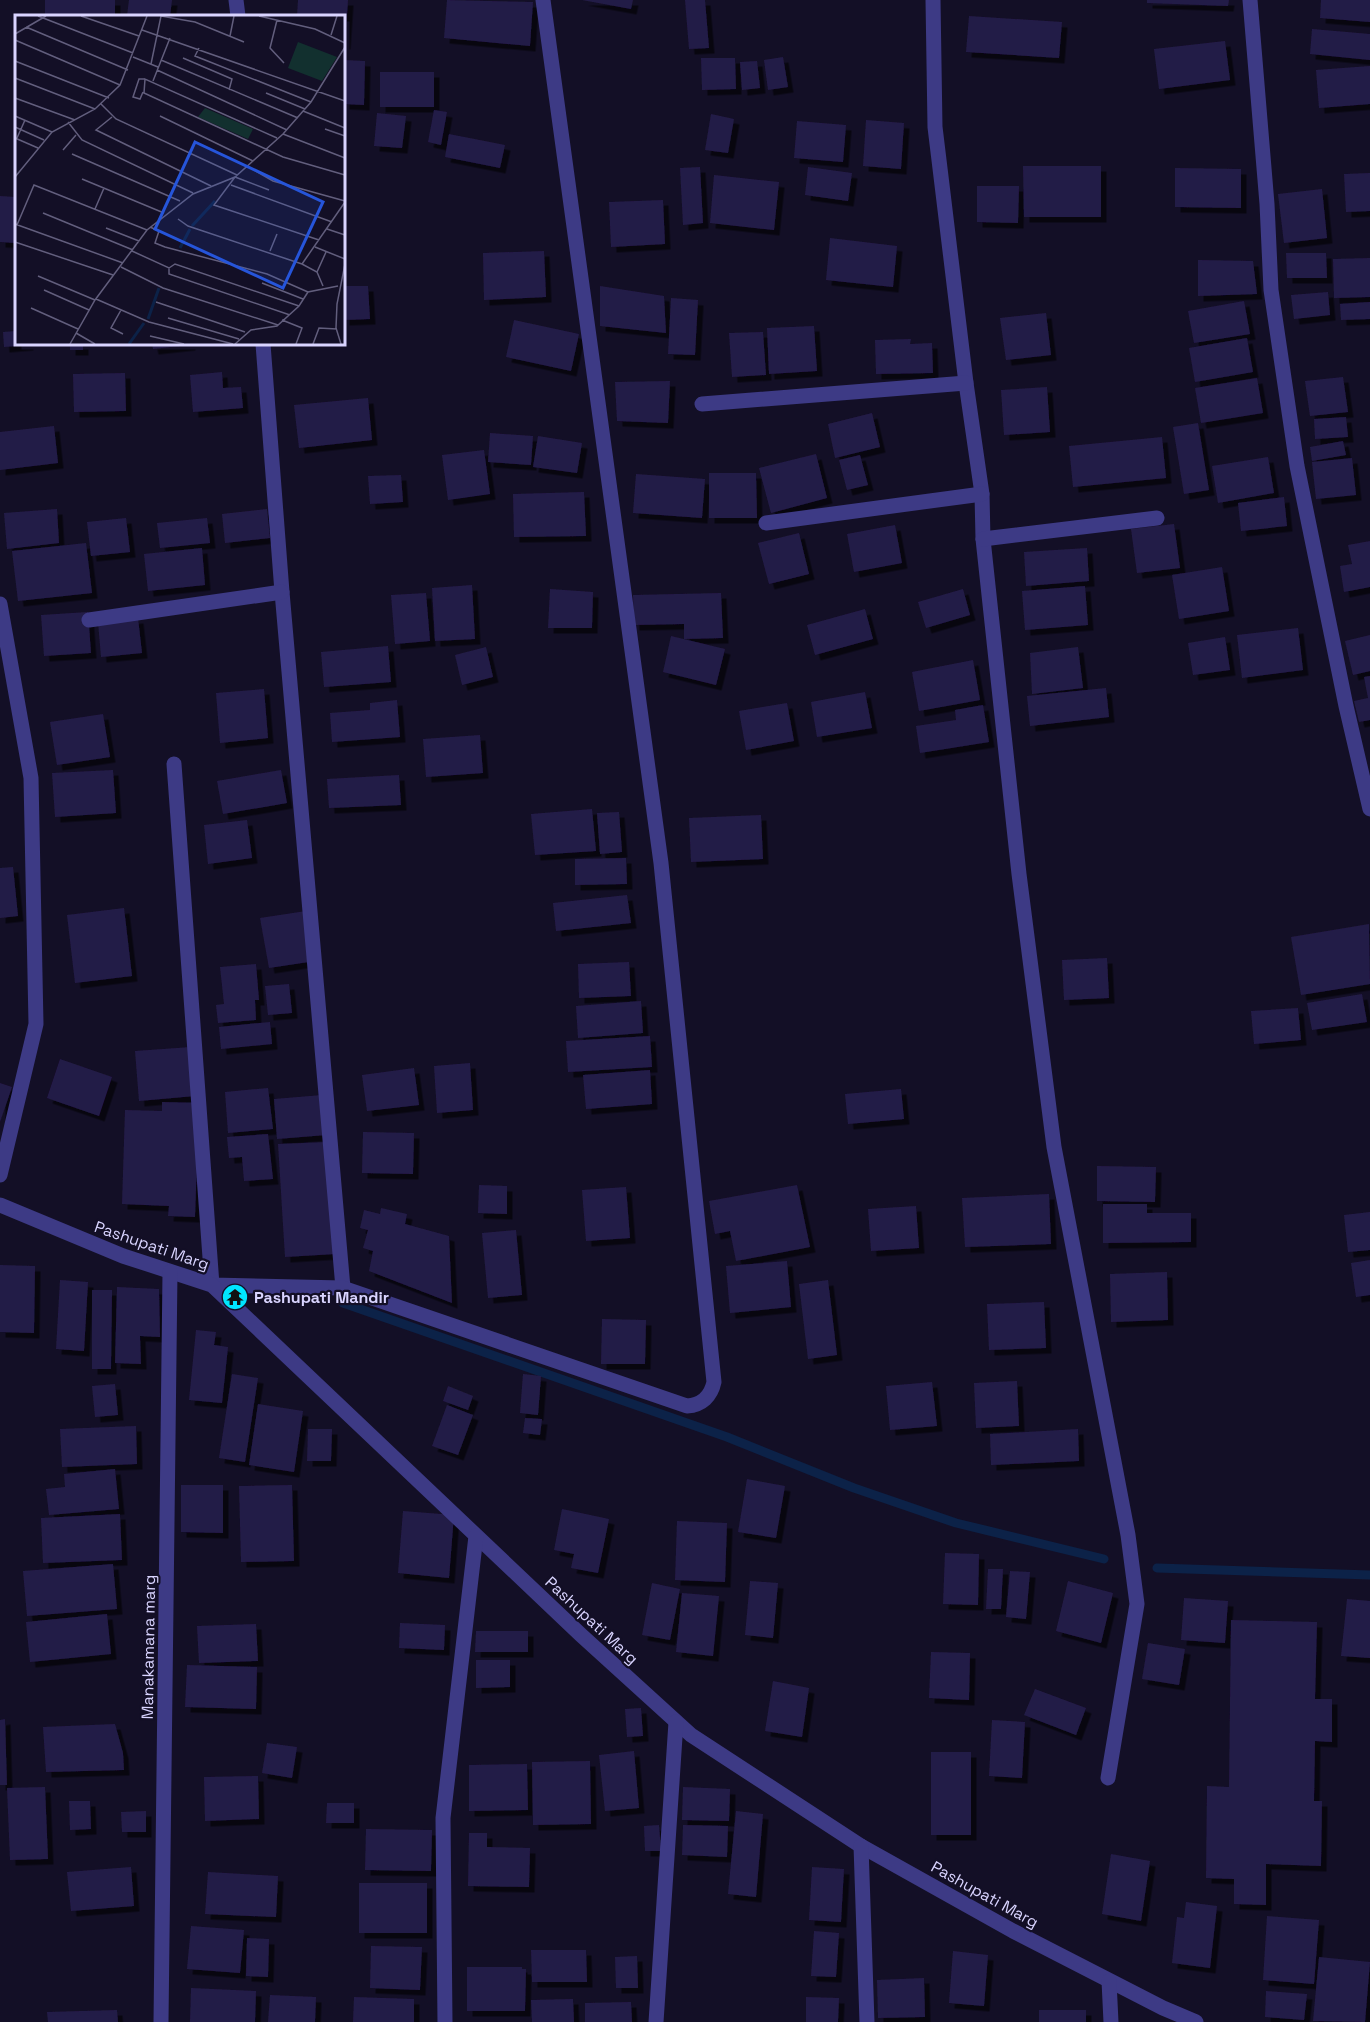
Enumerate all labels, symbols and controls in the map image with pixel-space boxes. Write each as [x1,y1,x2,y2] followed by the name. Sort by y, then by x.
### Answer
[15,15,345,345] inset map
[92,1216,212,1275] street label: Pashupati Marg
[220,1282,250,1312] temple icon: Pashupati Mandir
[254,1287,389,1308] place label: Pashupati Mandir
[541,1572,643,1669] street label: Pashupati Marg
[137,1574,160,1720] street label: Manakamana marg
[927,1856,1042,1933] street label: Pashupati Marg

